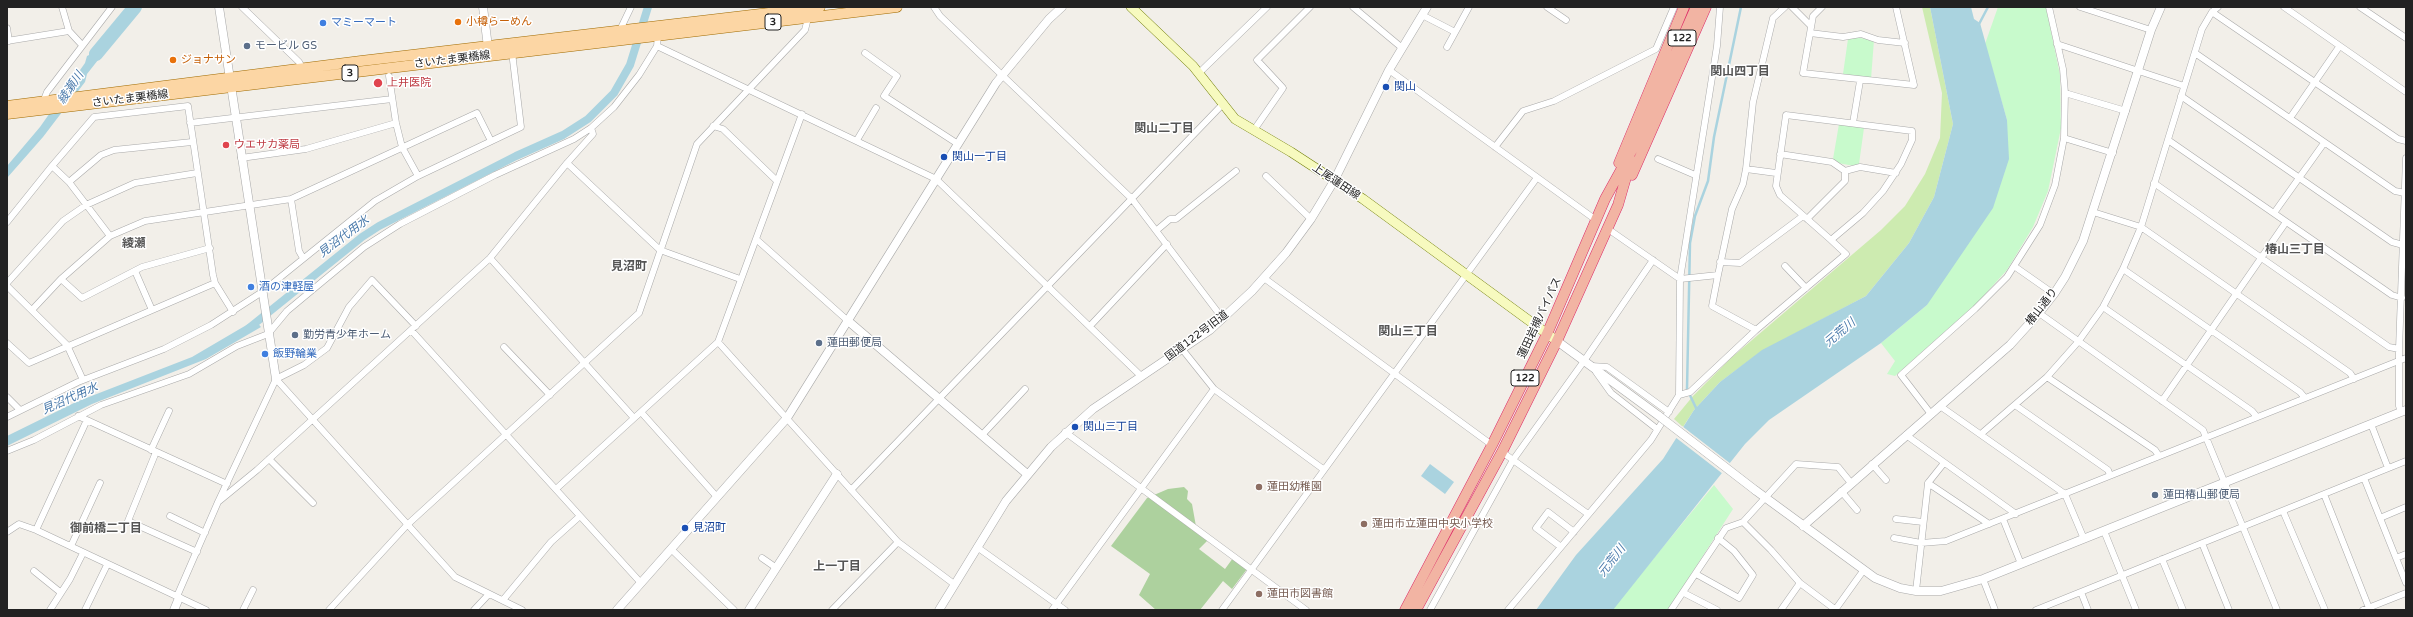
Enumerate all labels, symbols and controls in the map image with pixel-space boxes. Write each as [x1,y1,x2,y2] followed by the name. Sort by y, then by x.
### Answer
[765,14,781,30] road number: 3
[466,15,532,29] place label: 小樽らーめん
[331,16,397,30] place label: マミーマート
[453,17,463,27] marker: 小樽らーめん
[318,18,328,28] marker: マミーマート
[1668,30,1696,46] road number: 122
[255,39,317,53] place label: モービル GS
[242,41,252,51] marker: モービル GS
[413,49,491,71] street label: さいたま栗橋線
[181,53,236,67] place label: ジョナサン
[168,55,178,65] marker: ジョナサン
[342,65,358,81] road number: 3
[1710,65,1770,79] district label: 関山四丁目
[55,69,87,107] water label: 綾瀬川
[387,76,431,90] place label: 上井医院
[372,77,384,89] marker: 上井医院
[1394,80,1416,94] place label: 関山
[1381,82,1391,92] marker: 関山
[91,88,169,110] street label: さいたま栗橋線
[1134,122,1194,136] district label: 関山二丁目
[234,138,300,152] place label: ウエサカ薬局
[221,140,231,150] marker: ウエサカ薬局
[952,150,1007,164] place label: 関山一丁目
[939,152,949,162] marker: 関山一丁目
[1310,161,1362,203] street label: 上尾蓮田線
[316,213,372,261] water label: 見沼代用水
[122,237,146,251] district label: 綾瀬
[2265,243,2325,257] district label: 椿山三丁目
[611,260,647,274] district label: 見沼町
[1515,275,1565,361] street label: 蓮田岩槻バイパス
[259,280,314,294] place label: 酒の津軽屋
[246,282,256,292] marker: 酒の津軽屋
[2023,286,2061,328] street label: 椿山通り
[1163,308,1231,364] street label: 国道122号旧道
[1822,316,1858,350] water label: 元荒川
[1378,325,1438,339] district label: 関山三丁目
[303,328,391,342] place label: 勤労青少年ホーム
[290,330,300,340] marker: 勤労青少年ホーム
[827,336,882,350] place label: 蓮田郵便局
[814,338,824,348] marker: 蓮田郵便局
[273,347,317,361] place label: 飯野輪業
[260,349,270,359] marker: 飯野輪業
[1511,370,1539,386] road number: 122
[40,380,100,418] water label: 見沼代用水
[1083,420,1138,434] place label: 関山三丁目
[1070,422,1080,432] marker: 関山三丁目
[1267,480,1322,494] place label: 蓮田幼稚園
[1254,482,1264,492] marker: 蓮田幼稚園
[2163,488,2240,502] place label: 蓮田椿山郵便局
[2150,490,2160,500] marker: 蓮田椿山郵便局
[1372,517,1493,531] place label: 蓮田市立蓮田中央小学校
[1359,519,1369,529] marker: 蓮田市立蓮田中央小学校
[693,521,726,535] place label: 見沼町
[70,522,142,536] district label: 御前橋二丁目
[680,523,690,533] marker: 見沼町
[1595,542,1629,580] water label: 元荒川
[813,560,861,574] district label: 上一丁目
[1267,587,1333,601] place label: 蓮田市図書館
[1254,589,1264,599] marker: 蓮田市図書館

